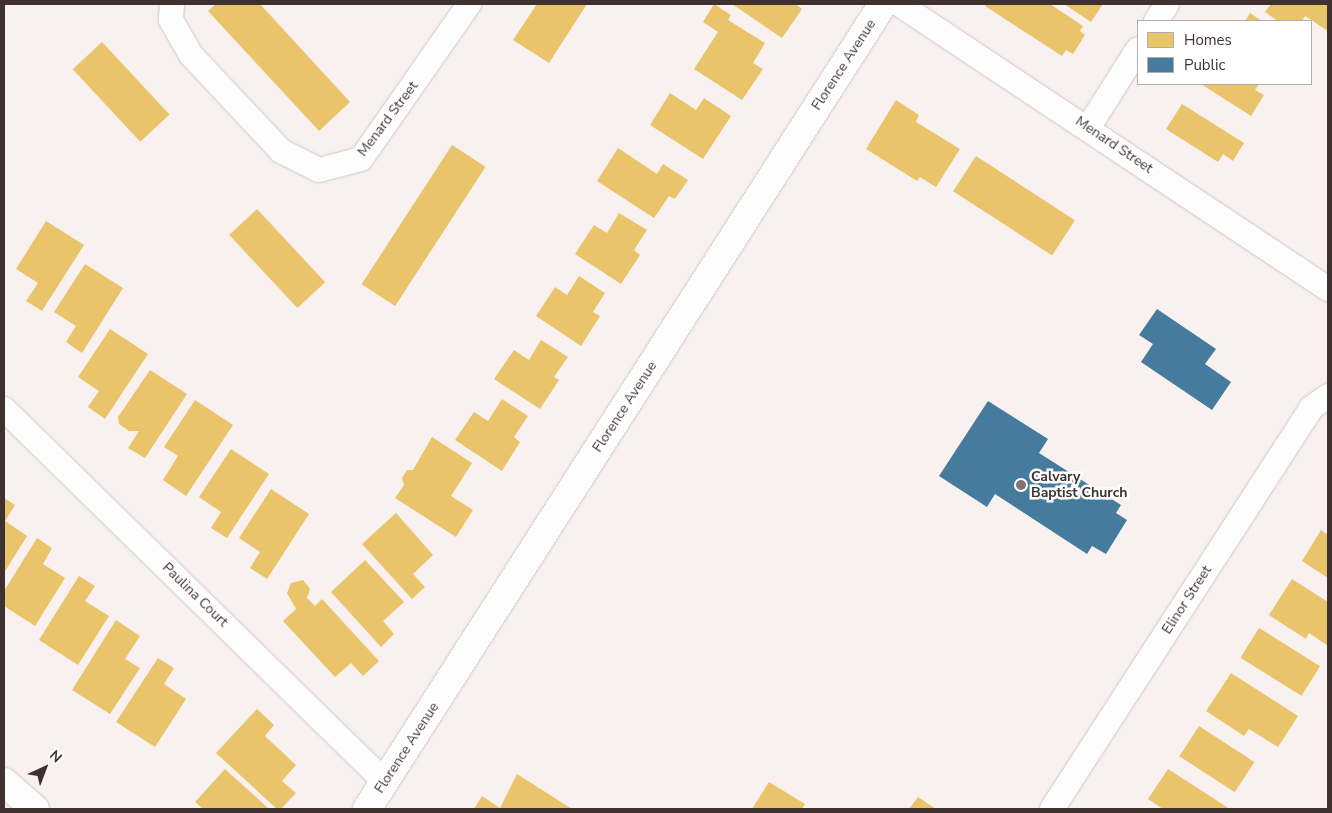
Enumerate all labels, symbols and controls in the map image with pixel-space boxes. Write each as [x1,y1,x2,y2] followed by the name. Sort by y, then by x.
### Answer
[808,16,880,114] street label: Florence Avenue
[1137,20,1312,85] legend
[1184,30,1232,50] text: Homes
[1184,55,1225,75] text: Public
[354,78,422,160] street label: Menard Street
[1072,113,1156,177] street label: Menard Street
[589,358,661,456] street label: Florence Avenue
[1031,469,1127,502] place label: Calvary Baptist Church
[1015,479,1027,491] marker: Calvary Baptist Church
[159,559,231,631] street label: Paulina Court
[1159,563,1215,637] street label: Elinor Street
[371,699,443,797] street label: Florence Avenue
[20,743,70,793] north arrow
[45,746,66,767] text: N

